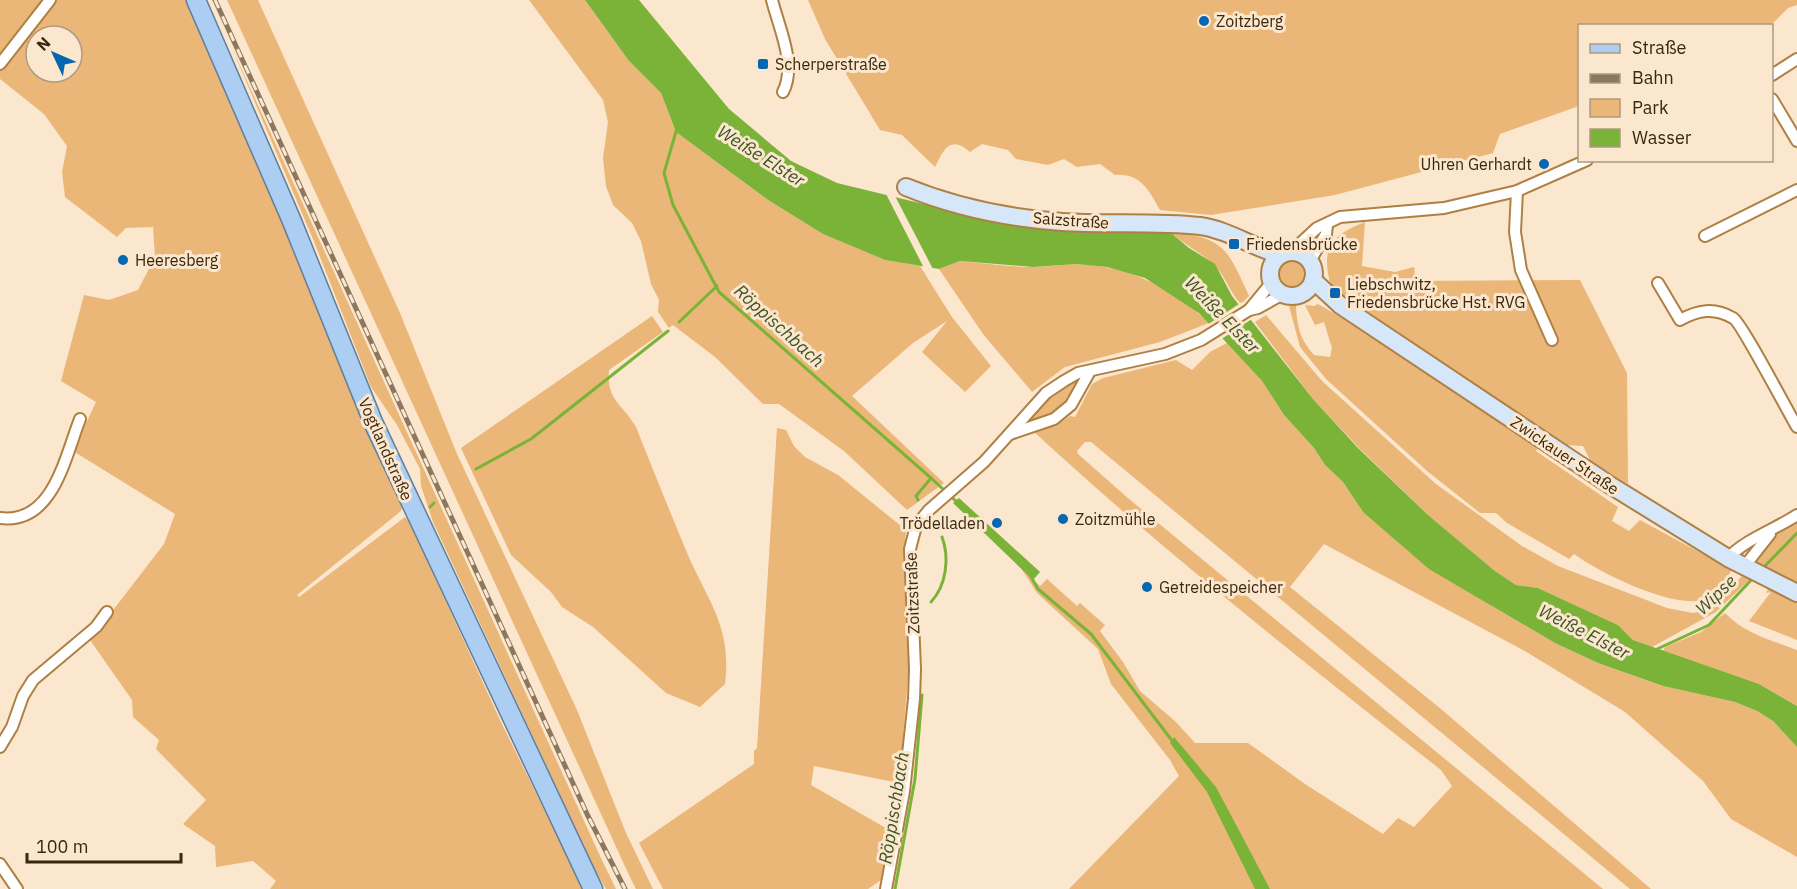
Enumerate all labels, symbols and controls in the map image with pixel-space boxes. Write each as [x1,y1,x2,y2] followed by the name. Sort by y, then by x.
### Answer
[1216,11,1284,31] place label: Zoitzberg
[1197,14,1211,28] marker: Zoitzberg
[24,24,84,84] north arrow
[1578,24,1773,162] legend
[32,32,54,55] text: N
[1632,36,1686,59] text: Straße
[775,54,887,74] place label: Scherperstraße
[756,57,770,71] marker: Scherperstraße
[1632,66,1674,89] text: Bahn
[1632,96,1669,119] text: Park
[713,120,810,192] water label: Weiße Elster
[1632,126,1692,149] text: Wasser
[1421,154,1532,174] place label: Uhren Gerhardt
[1537,157,1551,171] marker: Uhren Gerhardt
[1032,207,1110,233] street label: Salzstraße
[1246,234,1358,254] place label: Friedensbrücke
[1227,237,1241,251] marker: Friedensbrücke
[135,250,219,270] place label: Heeresberg
[116,253,130,267] marker: Heeresberg
[1180,271,1265,358] water label: Weiße Elster
[1347,274,1525,312] place label: Liebschwitz, Friedensbrücke Hst. RVG
[730,279,829,372] water label: Röppischbach
[1328,286,1342,300] marker: Liebschwitz, Friedensbrücke Hst. RVG
[354,395,418,504] street label: Vogtlandstraße
[1507,411,1623,499] street label: Zwickauer Straße
[1075,509,1156,529] place label: Zoitzmühle
[1056,512,1070,526] marker: Zoitzmühle
[899,513,985,533] place label: Trödelladen
[990,516,1004,530] marker: Trödelladen
[901,552,923,634] street label: Zoitzstraße
[1690,570,1741,620] water label: Wipse
[1159,577,1283,597] place label: Getreidespeicher
[1140,580,1154,594] marker: Getreidespeicher
[1535,599,1634,664] water label: Weiße Elster
[873,750,914,866] water label: Röppischbach
[27,826,182,864] scale bar
[36,835,88,858] text: 100 m

